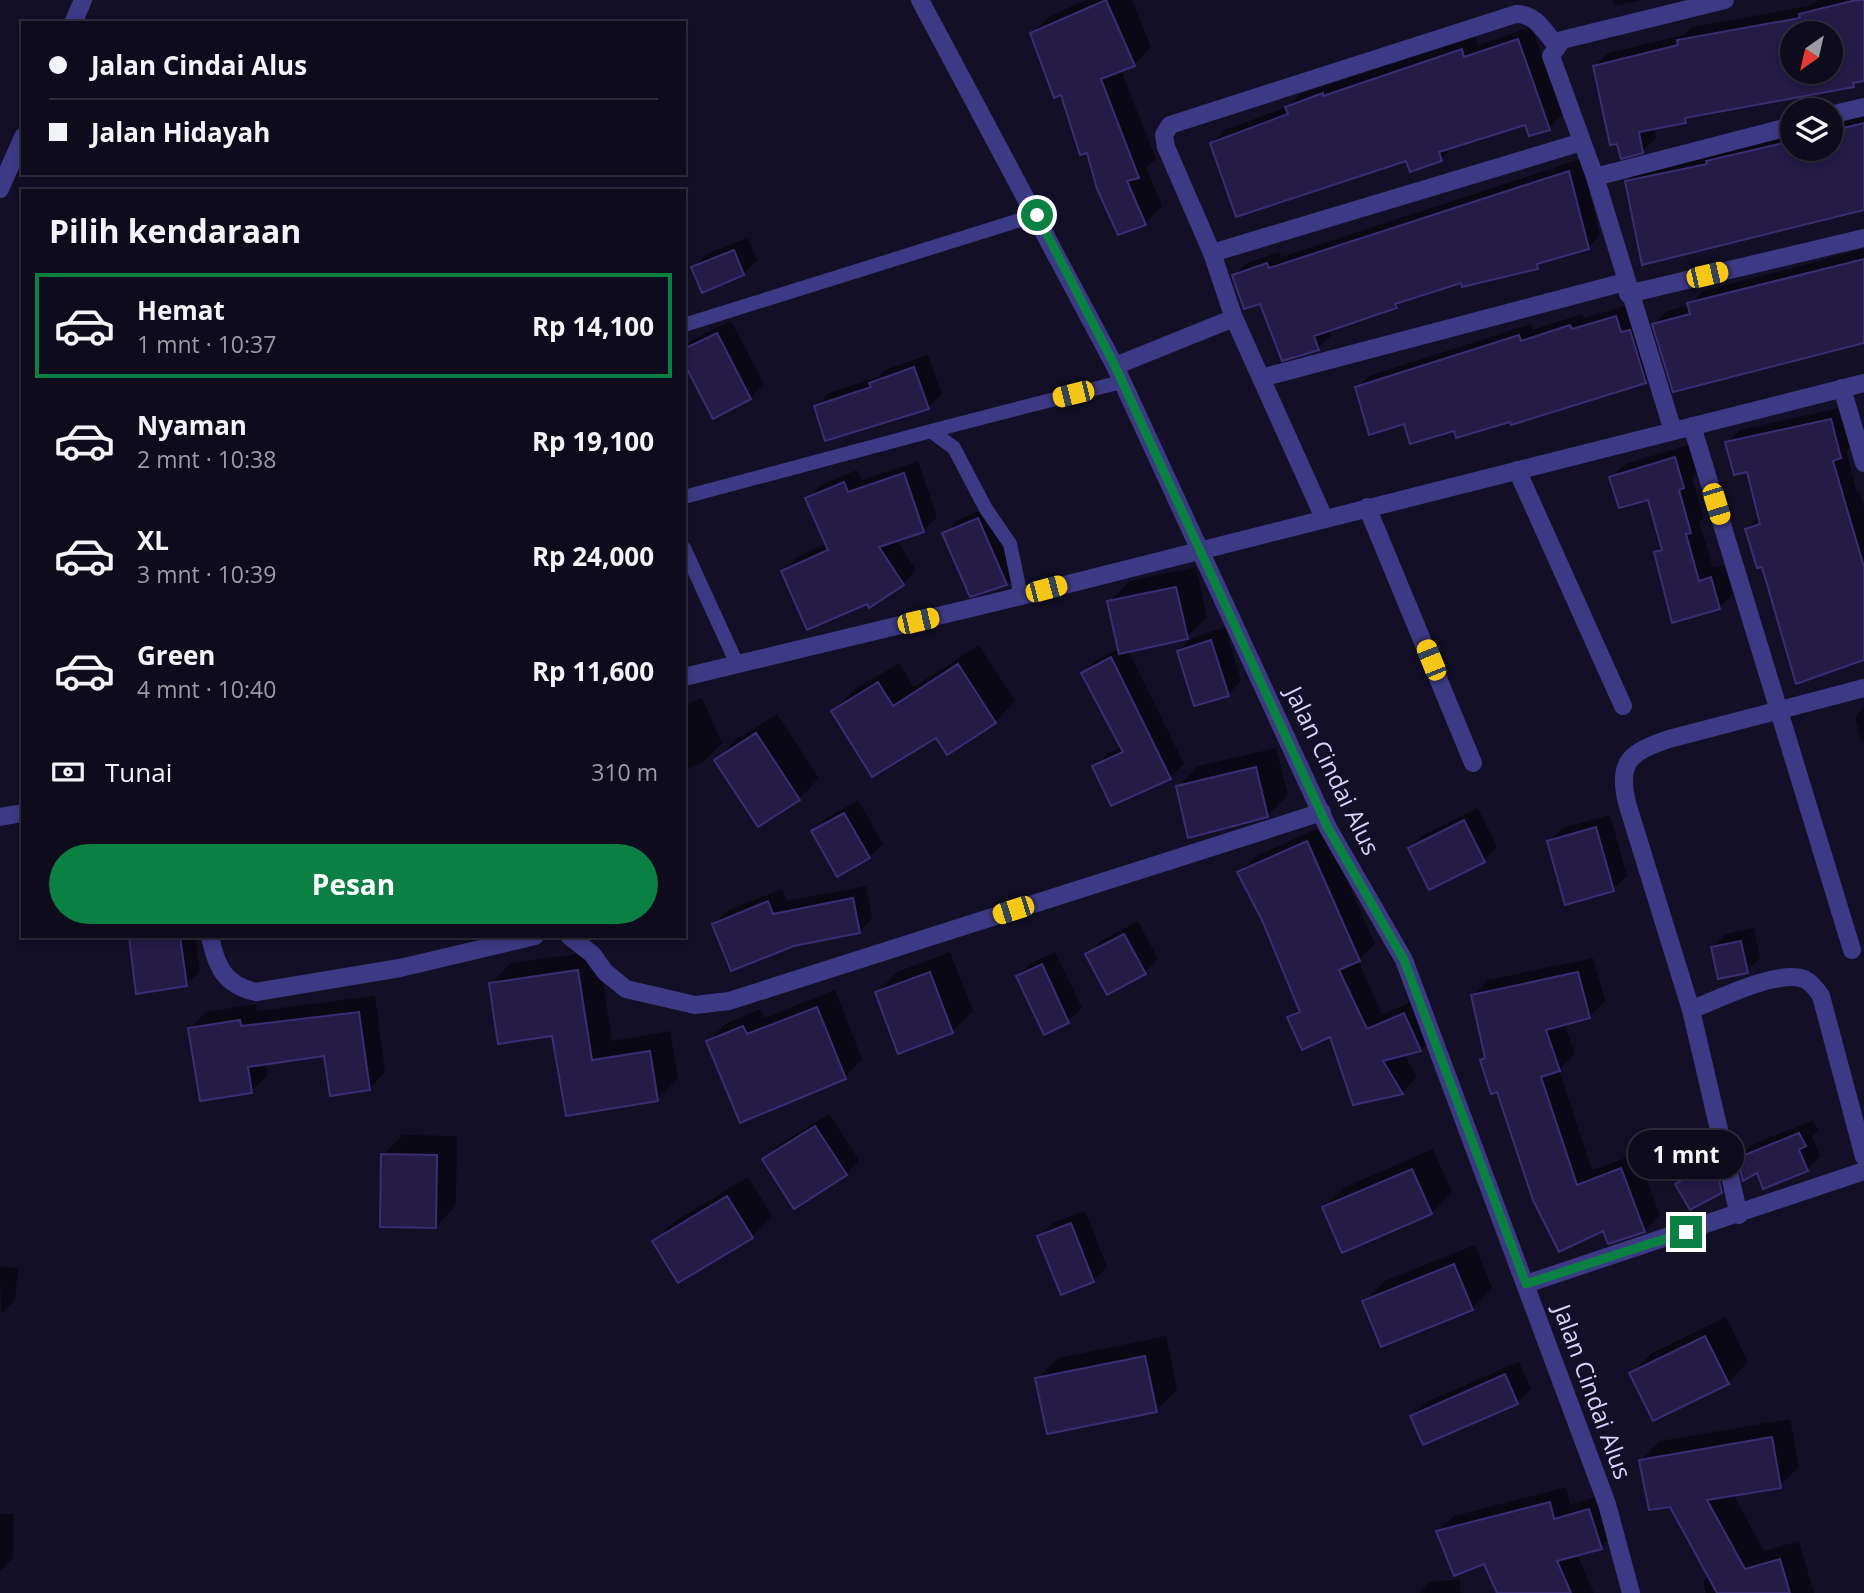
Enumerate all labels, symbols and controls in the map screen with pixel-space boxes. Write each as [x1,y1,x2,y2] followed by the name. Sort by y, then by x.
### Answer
[1780,21,1843,84] north arrow
[1780,21,1843,161] map controls
[91,47,307,83] text: Jalan Cindai Alus
[1780,98,1843,161] button: layers
[91,114,270,150] text: Jalan Hidayah
[1021,199,1053,231] route start
[49,209,301,252] text: Pilih kendaraan
[1685,260,1730,290] car
[137,292,225,328] text: Hemat
[53,294,116,357] icon: car
[532,308,654,344] text: Rp 14,100
[137,328,276,360] text: 1 mnt · 10:37
[1051,379,1096,409] car
[137,407,247,443] text: Nyaman
[53,409,116,472] icon: car
[532,423,654,459] text: Rp 19,100
[137,443,276,475] text: 2 mnt · 10:38
[1700,481,1733,527] car
[137,522,169,558] text: XL
[53,524,116,587] icon: car
[532,538,654,574] text: Rp 24,000
[137,558,276,590] text: 3 mnt · 10:39
[1023,573,1070,605] car
[896,606,941,636] car
[137,637,215,673] text: Green
[1414,637,1449,683] car
[53,639,116,702] icon: car
[532,653,654,689] text: Rp 11,600
[137,673,276,705] text: 4 mnt · 10:40
[1277,679,1388,860] street label: Jalan Cindai Alus
[49,753,87,791] icon: cash
[105,754,172,790] text: Tunai
[591,756,658,788] text: 310 m
[49,844,658,924] button: Pesan
[990,894,1037,926] car
[1628,1130,1744,1180] callout: 1 mnt
[1653,1138,1719,1170] text: 1 mnt
[1670,1216,1702,1248] route end
[1546,1298,1640,1483] street label: Jalan Cindai Alus

